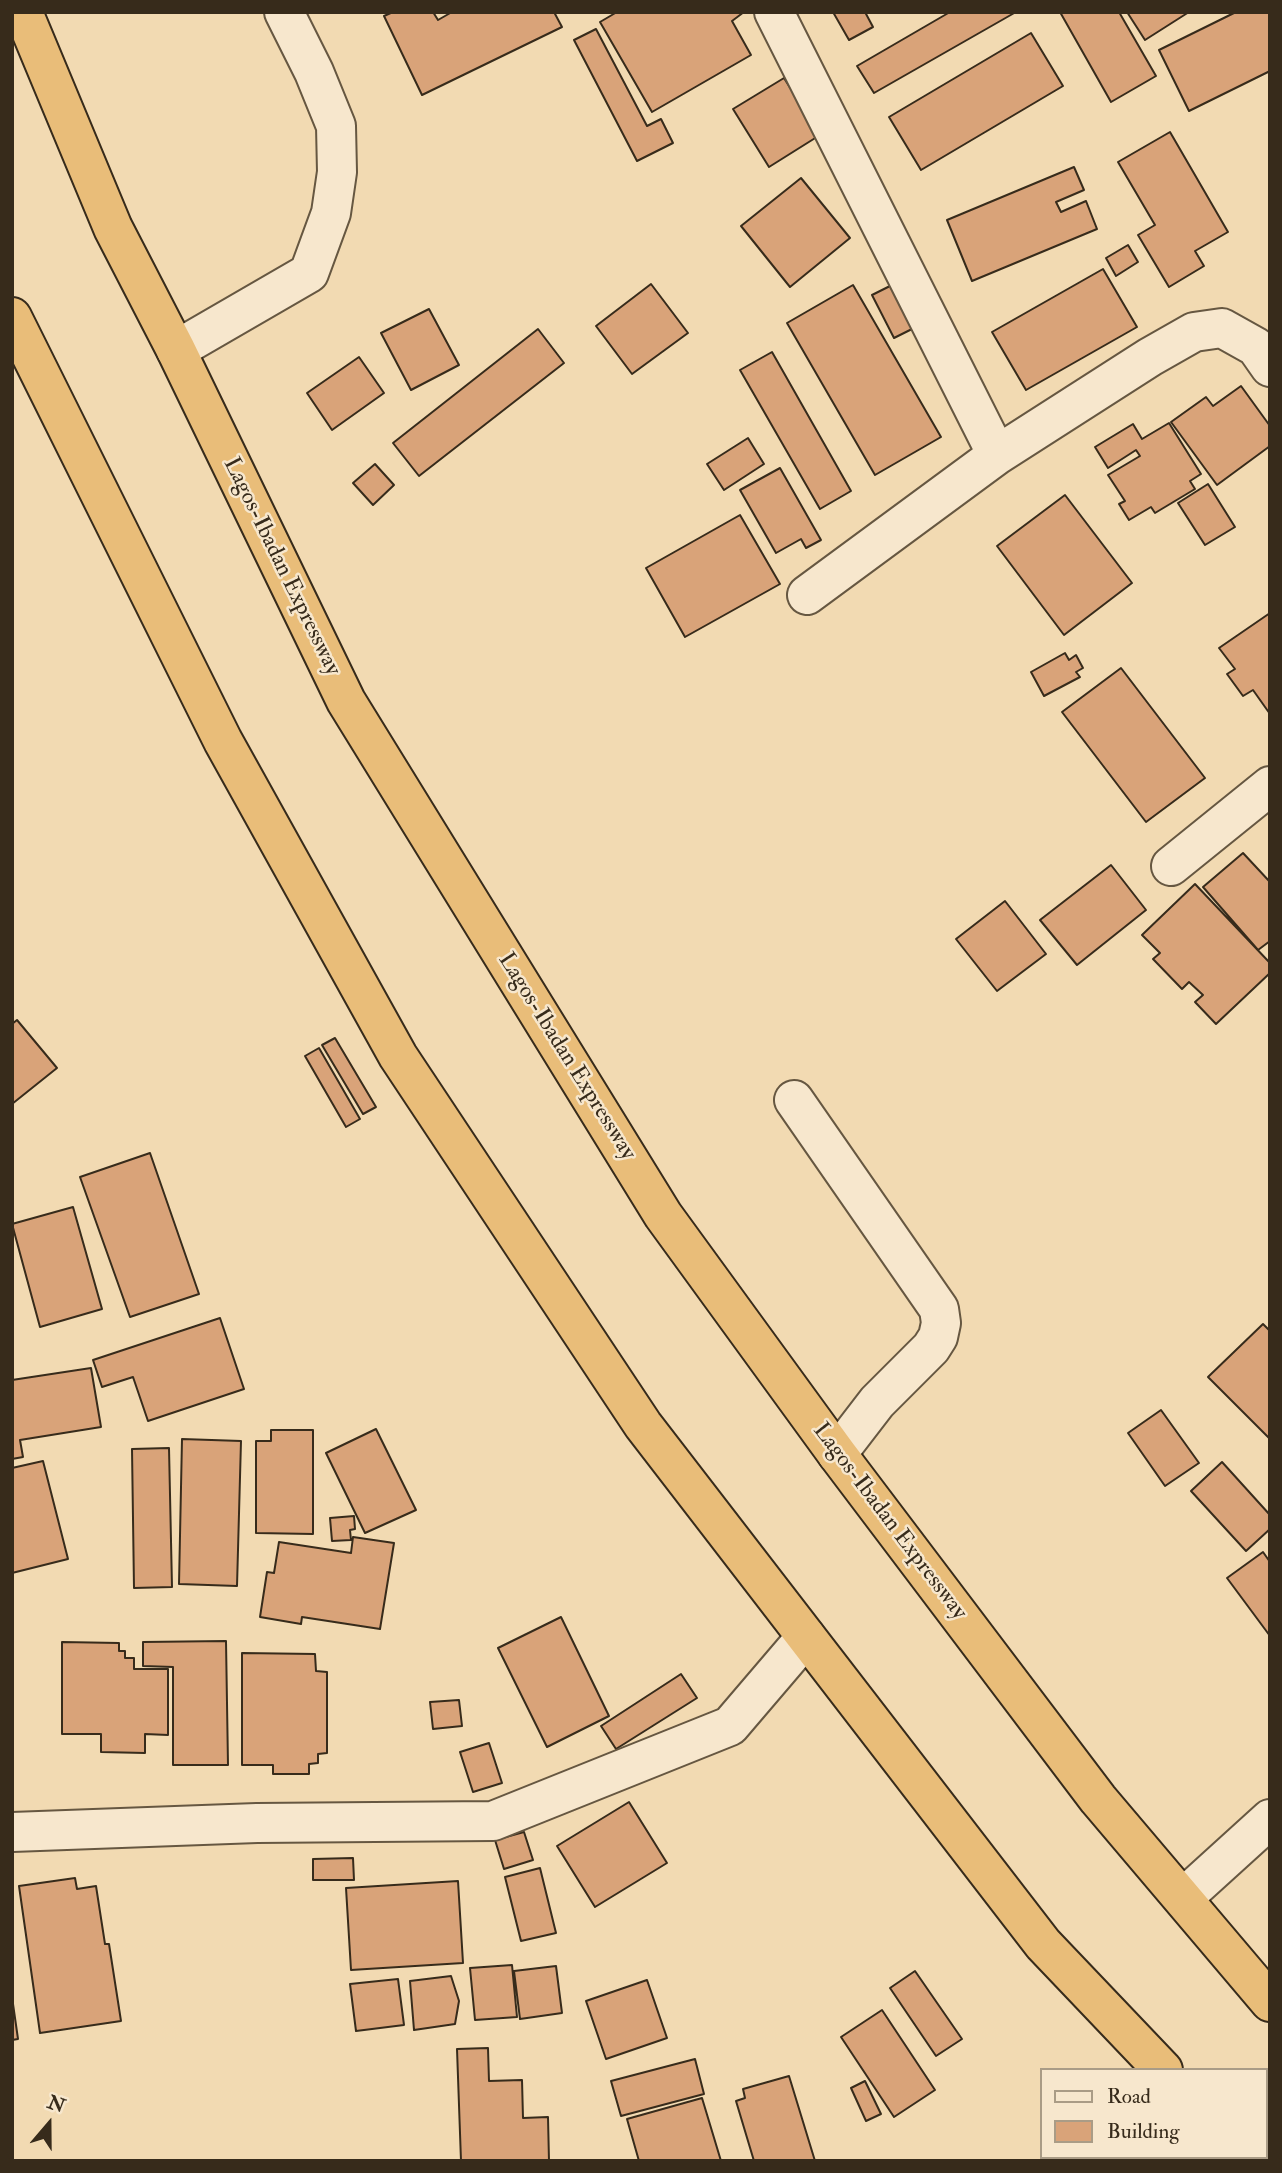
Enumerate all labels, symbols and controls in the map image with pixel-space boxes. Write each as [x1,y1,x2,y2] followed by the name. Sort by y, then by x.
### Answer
[216,453,346,681] street label: Lagos-Ibadan Expressway
[491,948,641,1166] street label: Lagos-Ibadan Expressway
[806,1418,972,1626] street label: Lagos-Ibadan Expressway
[1040,2068,1268,2159] legend
[1107,2083,1151,2110] text: Road
[14,2089,84,2159] north arrow
[44,2090,68,2118] text: N
[1107,2118,1180,2145] text: Building

